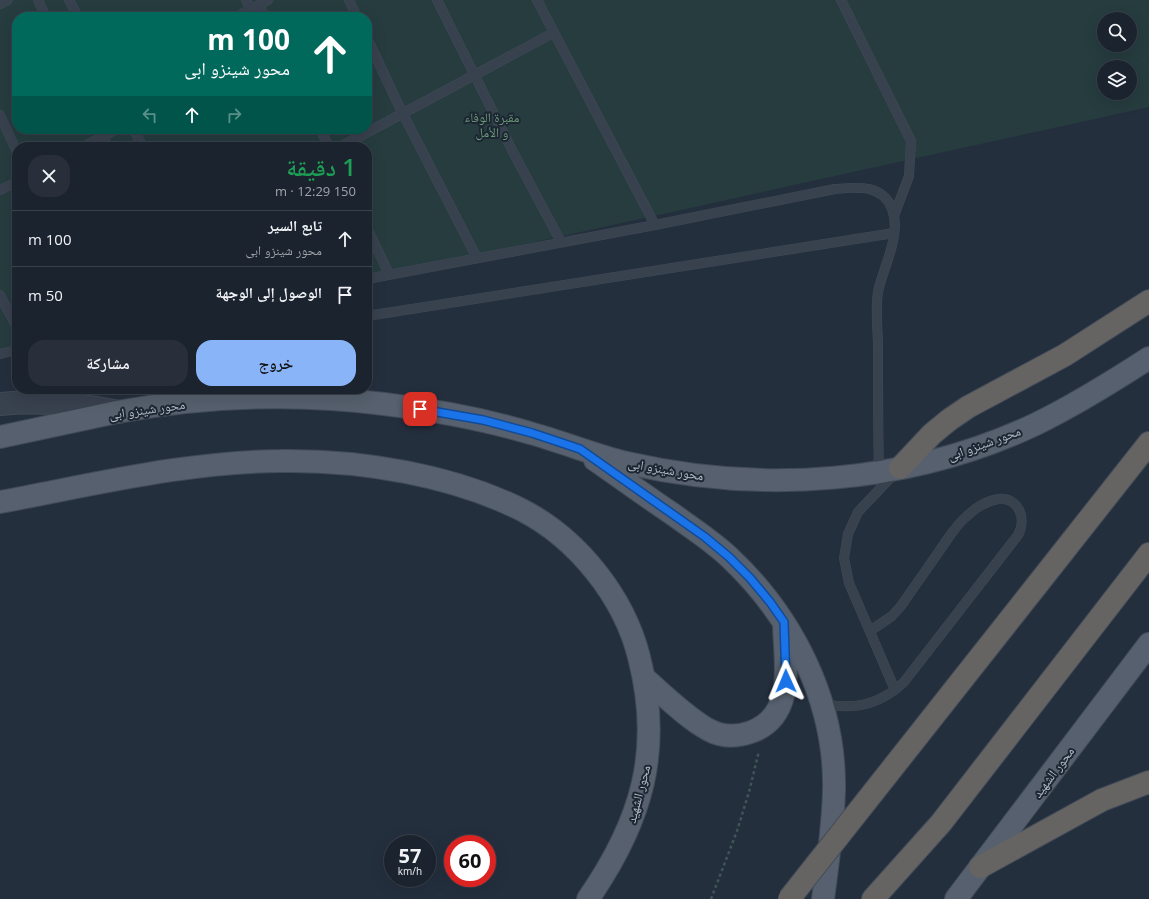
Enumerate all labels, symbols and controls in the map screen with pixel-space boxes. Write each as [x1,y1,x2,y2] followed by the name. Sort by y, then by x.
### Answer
[1097,12,1137,100] map controls
[1097,12,1137,52] button: search
[207,20,290,58] text: 100 m
[304,28,356,80] icon: ahead
[184,56,290,80] text: محور شينزو ابى
[1097,60,1137,100] button: layers
[139,104,161,126] icon: left
[181,104,203,126] icon: ahead
[223,104,245,126] icon: right
[464,108,520,141] park label: مقبرة الوفاء و الأمل
[286,150,356,183] text: 1 دقيقة
[28,155,70,197] button: close
[275,182,356,200] text: 150 m · 12:29
[268,215,322,235] text: تابع السير
[334,228,356,250] icon: ahead
[28,229,72,249] text: 100 m
[246,241,322,259] text: محور شينزو ابى
[216,282,322,302] text: الوصول إلى الوجهة
[334,284,356,306] icon: arrive
[28,285,63,305] text: 50 m
[28,340,188,386] button: مشاركة
[196,340,356,386] button: خروج
[403,392,437,426] pin
[108,395,186,423] street label: محور شينزو ابى
[409,398,431,420] icon: arrive
[945,421,1023,465] street label: محور شينزو ابى
[627,454,705,485] street label: محور شينزو ابى
[765,660,807,702] position arrow
[1028,743,1078,801] street label: محور الشهيد
[622,763,654,825] street label: محور الشهيد
[444,835,496,887] speed limit sign: 60
[399,842,421,869] text: 57
[398,864,422,878] text: km/h

